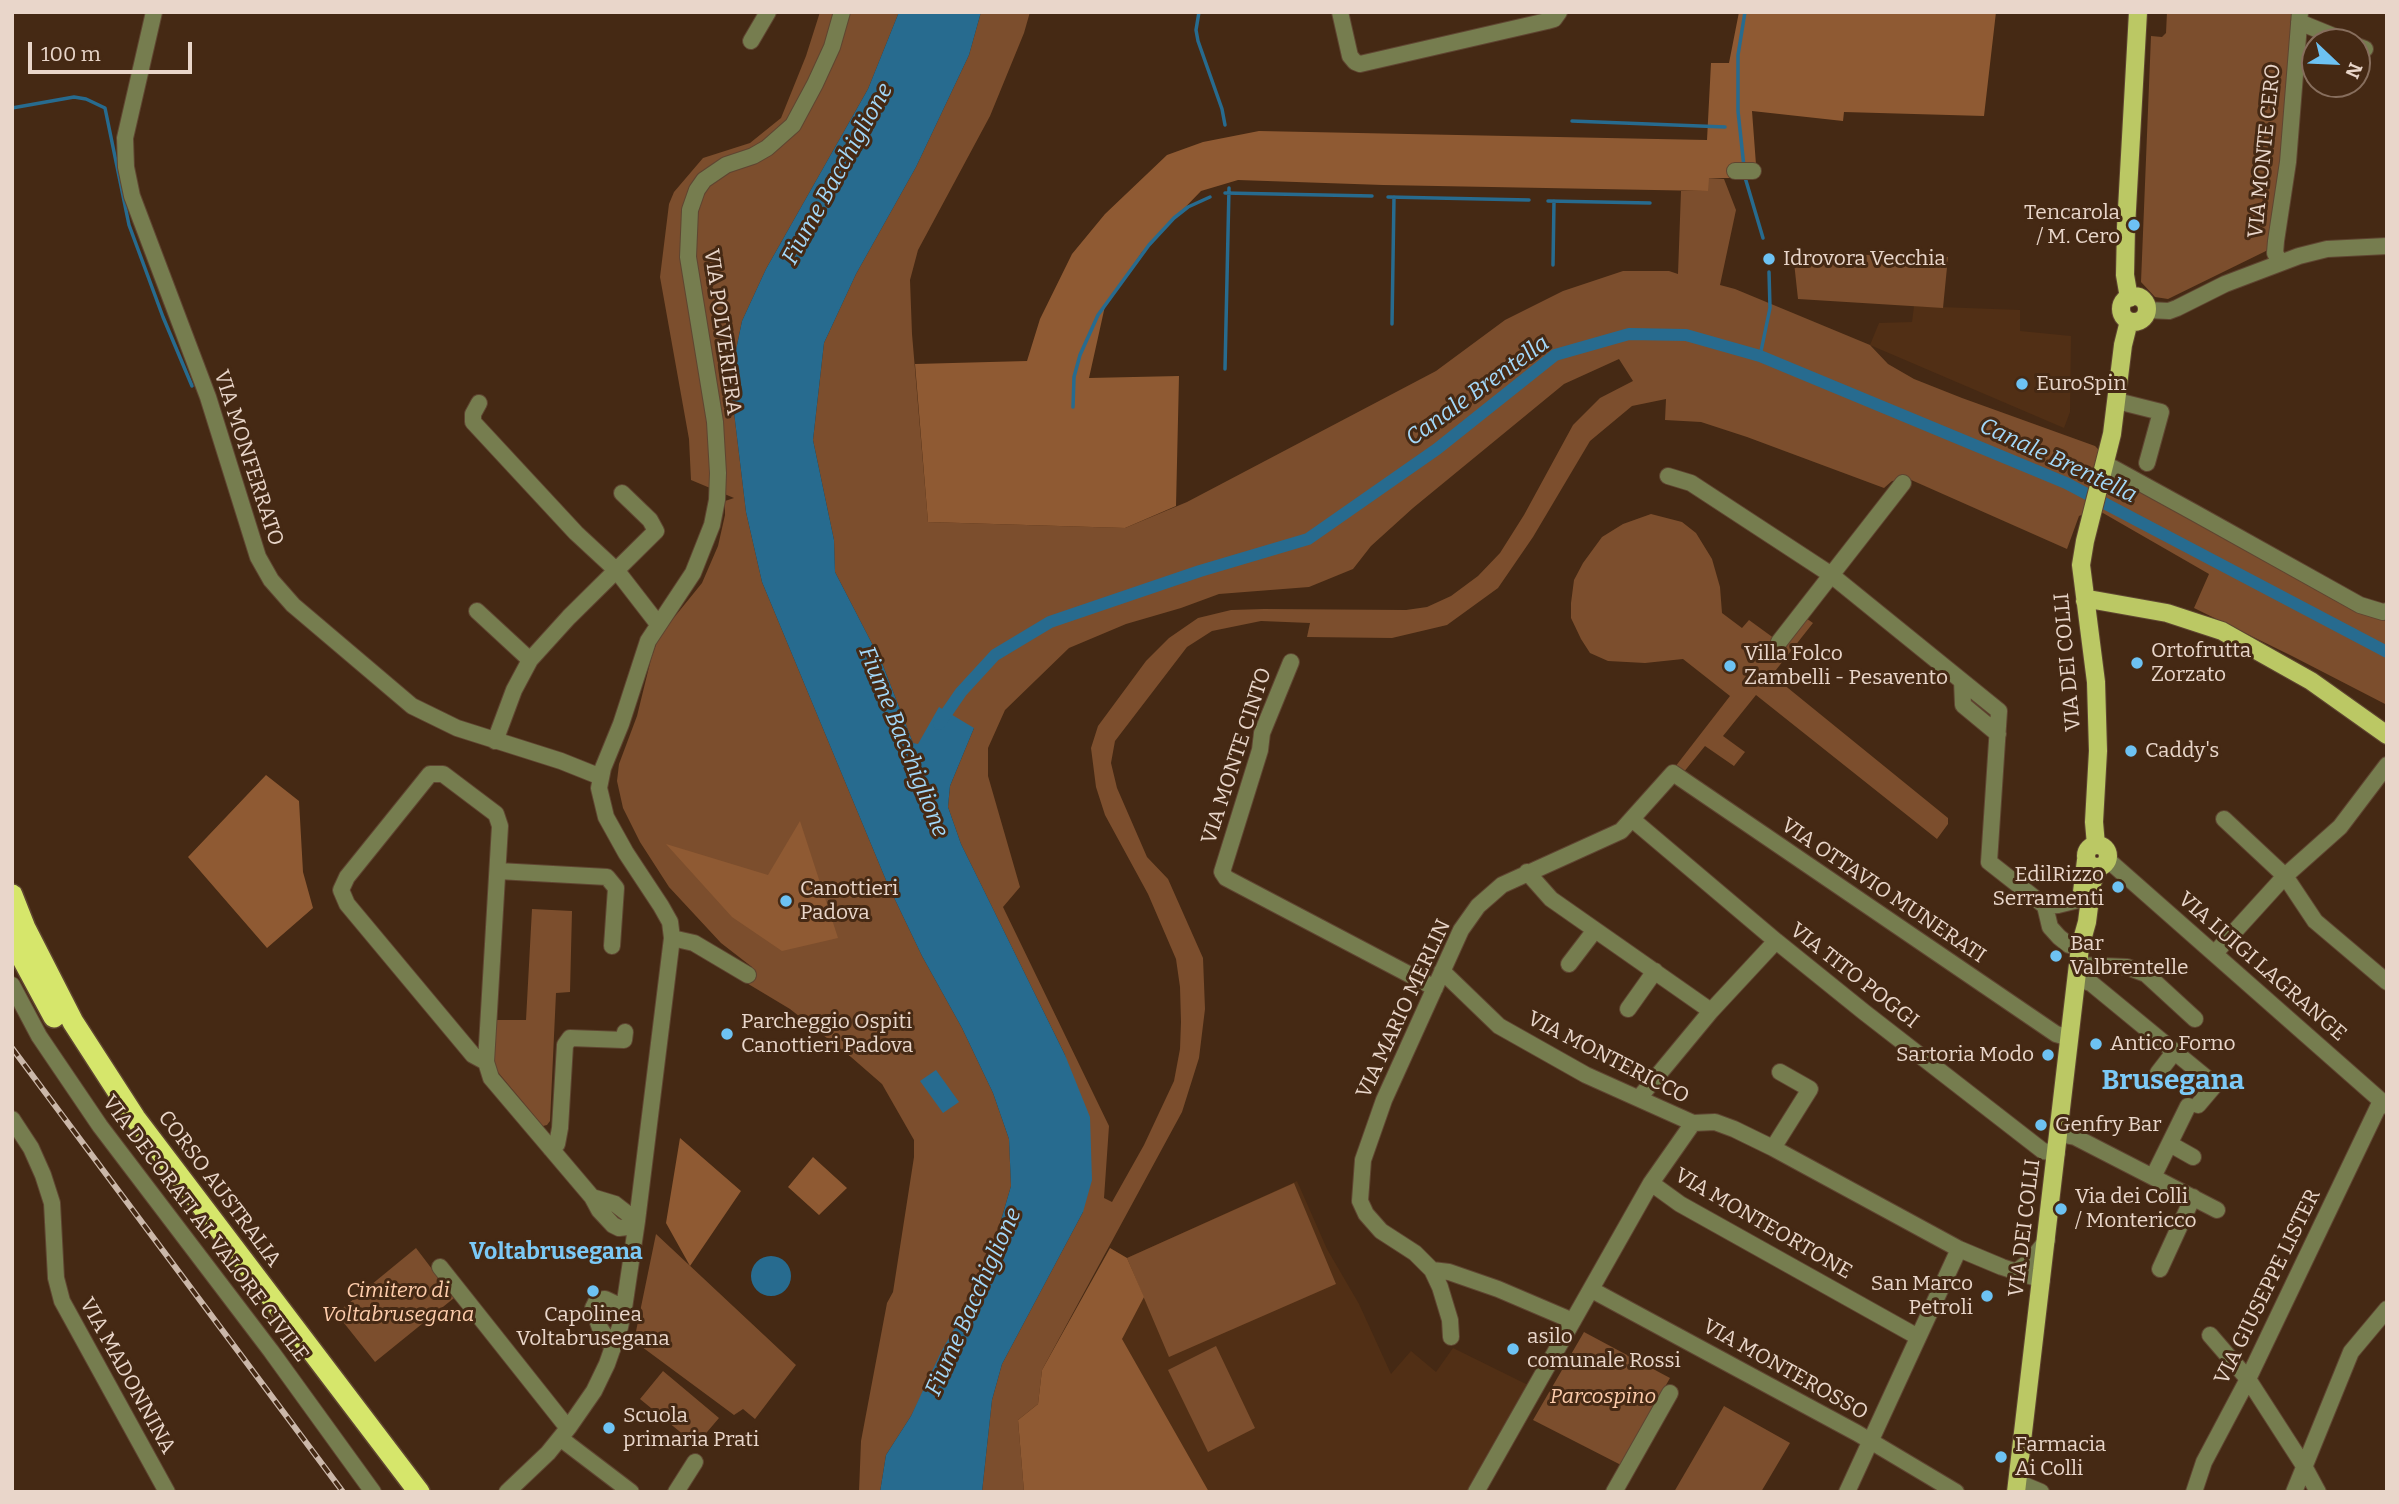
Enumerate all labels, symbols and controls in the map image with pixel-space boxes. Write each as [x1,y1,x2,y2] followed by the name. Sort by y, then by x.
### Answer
[32,28,196,72] scale bar
[2301,28,2371,98] north arrow
[41,41,101,67] text: 100 m
[2341,59,2367,82] text: N
[2243,63,2287,239] street label: VIA MONTE CERO
[777,79,899,269] water label: Fiume Bacchiglione
[2024,200,2120,250] place label: Tencarola / M. Cero
[2126,217,2142,233] marker: Tencarola / M. Cero
[1783,246,1946,272] place label: Idrovora Vecchia
[698,247,746,417] street label: VIA POLVERIERA
[1761,251,1777,267] marker: Idrovora Vecchia
[1401,330,1555,452] water label: Canale Brentella
[208,367,288,549] street label: VIA MONFERRATO
[2036,371,2127,397] place label: EuroSpin
[2014,376,2030,392] marker: EuroSpin
[1975,412,2141,510] water label: Canale Brentella
[2049,592,2087,732] street label: VIA DEI COLLI
[2151,638,2251,688] place label: Ortofrutta Zorzato
[1744,641,1948,691] place label: Villa Folco Zambelli - Pesavento
[852,643,954,841] water label: Fiume Bacchiglione
[2129,655,2145,671] marker: Ortofrutta Zorzato
[1722,658,1738,674] marker: Villa Folco Zambelli - Pesavento
[1197,665,1277,847] street label: VIA MONTE CINTO
[2145,738,2219,764] place label: Caddy's
[2123,743,2139,759] marker: Caddy's
[1776,813,1990,969] street label: VIA OTTAVIO MUNERATI
[1992,862,2104,912] place label: EdilRizzo Serramenti
[800,876,898,926] place label: Canottieri Padova
[2110,879,2126,895] marker: EdilRizzo Serramenti
[2173,887,2351,1047] street label: VIA LUIGI LAGRANGE
[778,893,794,909] marker: Canottieri Padova
[1351,916,1457,1102] street label: VIA MARIO MERLIN
[1785,918,1923,1034] street label: VIA TITO POGGI
[2070,931,2188,981] place label: Bar Valbrentelle
[2048,948,2064,964] marker: Bar Valbrentelle
[1523,1006,1693,1110] street label: VIA MONTERICCO
[741,1009,913,1059] place label: Parcheggio Ospiti Canottieri Padova
[719,1026,735,1042] marker: Parcheggio Ospiti Canottieri Padova
[2110,1031,2236,1057] place label: Antico Forno
[2088,1036,2104,1052] marker: Antico Forno
[1896,1042,2034,1068] place label: Sartoria Modo
[2040,1047,2056,1063] marker: Sartoria Modo
[2102,1064,2244,1098] district label: Brusegana
[96,1091,314,1367] street label: VIA DECORATI AL VALORE CIVILE
[152,1106,286,1272] street label: CORSO AUSTRALIA
[2055,1112,2161,1138] place label: Genfry Bar
[2033,1117,2049,1133] marker: Genfry Bar
[2004,1158,2046,1298] street label: VIA DEI COLLI
[1670,1163,1856,1285] street label: VIA MONTEORTONE
[2075,1184,2196,1234] place label: Via dei Colli / Montericco
[2210,1185,2326,1389] street label: VIA GIUSEPPE LISTER
[2053,1201,2069,1217] marker: Via dei Colli / Montericco
[920,1204,1028,1400] water label: Fiume Bacchiglione
[469,1239,643,1267] district label: Voltabrusegana
[1871,1271,1973,1321] place label: San Marco Petroli
[322,1278,474,1328] park label: Cimitero di Voltabrusegana
[585,1283,601,1299] marker: Capolinea Voltabrusegana
[1979,1288,1995,1304] marker: San Marco Petroli
[74,1294,180,1458] street label: VIA MADONNINA
[516,1302,670,1352] place label: Capolinea Voltabrusegana
[1698,1314,1872,1426] street label: VIA MONTEROSSO
[1527,1324,1681,1374] place label: asilo comunale Rossi
[1505,1341,1521,1357] marker: asilo comunale Rossi
[1550,1384,1656,1410] park label: Parcospino
[623,1403,759,1453] place label: Scuola primaria Prati
[601,1420,617,1436] marker: Scuola primaria Prati
[2015,1432,2106,1482] place label: Farmacia Ai Colli
[1993,1449,2009,1465] marker: Farmacia Ai Colli

